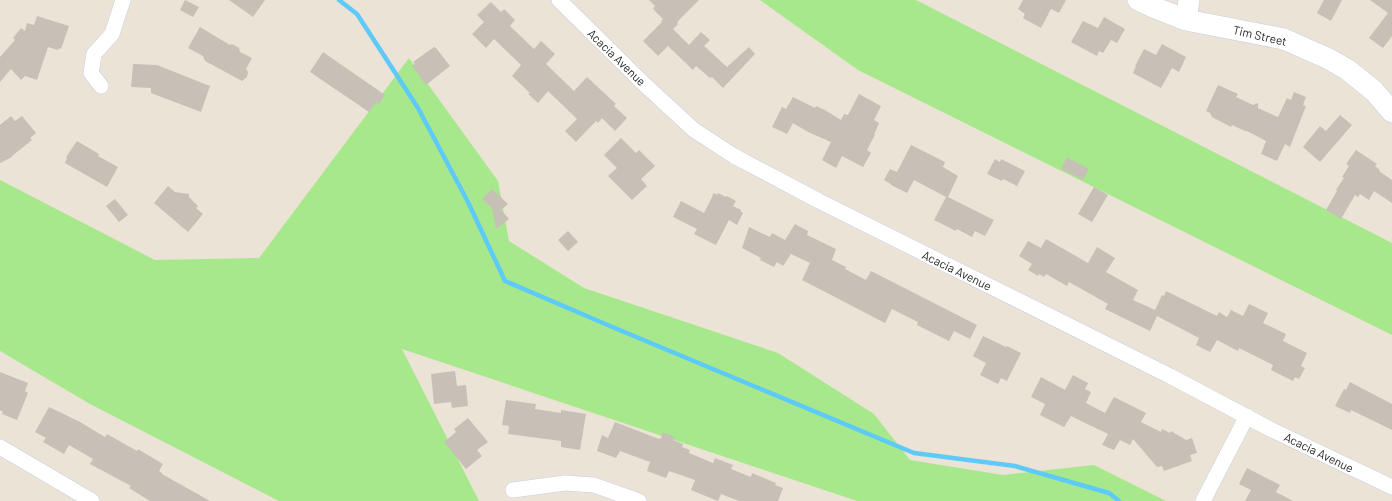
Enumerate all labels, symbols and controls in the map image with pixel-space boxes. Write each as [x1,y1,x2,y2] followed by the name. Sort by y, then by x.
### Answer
[1232,22,1288,48] street label: Tim Street
[585,26,649,88] street label: Acacia Avenue
[920,247,994,293] street label: Acacia Avenue
[1282,429,1356,475] street label: Acacia Avenue

